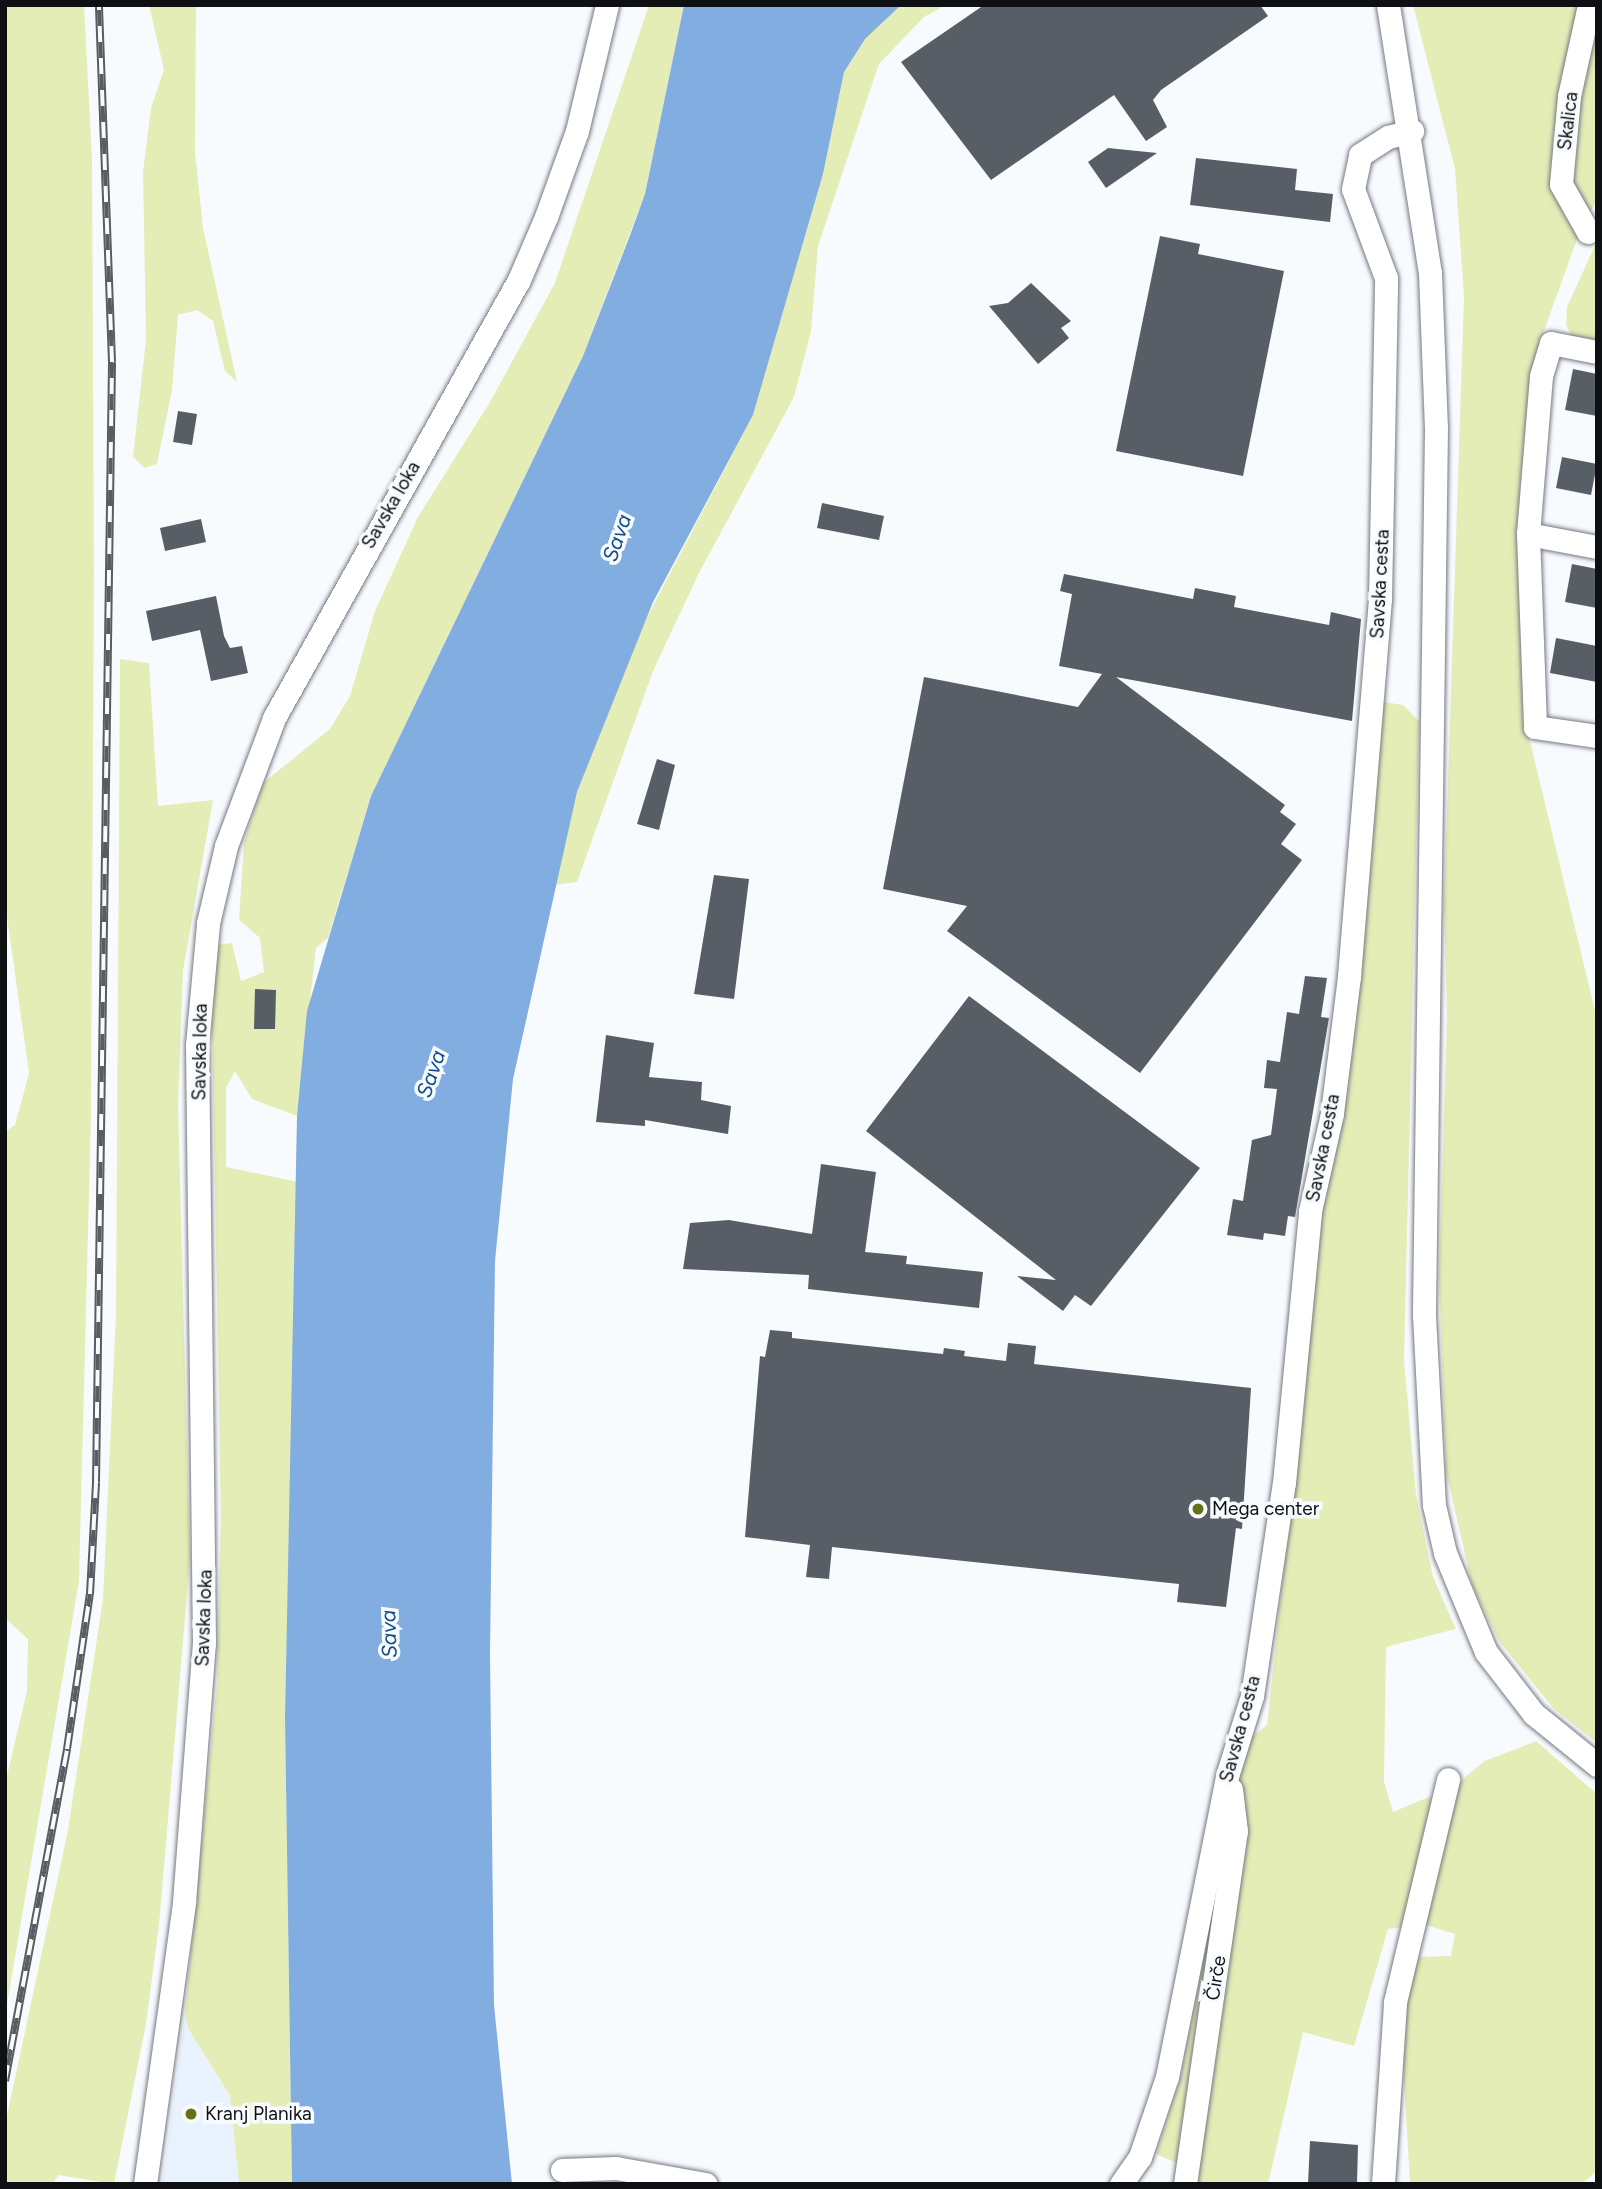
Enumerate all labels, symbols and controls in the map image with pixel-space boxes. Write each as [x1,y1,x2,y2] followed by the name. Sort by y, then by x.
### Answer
[1553,90,1583,152] street label: Skalica
[357,457,425,553] street label: Savska loka
[597,511,637,565] water label: Sava
[1366,529,1394,639] street label: Savska cesta
[188,1003,212,1101] street label: Savska loka
[411,1047,451,1101] water label: Sava
[1301,1092,1345,1204] street label: Savska cesta
[1212,1498,1319,1520] place label: Mega center
[1190,1501,1206,1517] marker: Mega center
[191,1569,217,1667] street label: Savska loka
[376,1609,402,1659] water label: Sava
[1215,1673,1265,1785] street label: Savska cesta
[1201,1954,1231,2002] street label: Čirče
[205,2103,312,2125] place label: Kranj Planika
[183,2106,199,2122] marker: Kranj Planika

